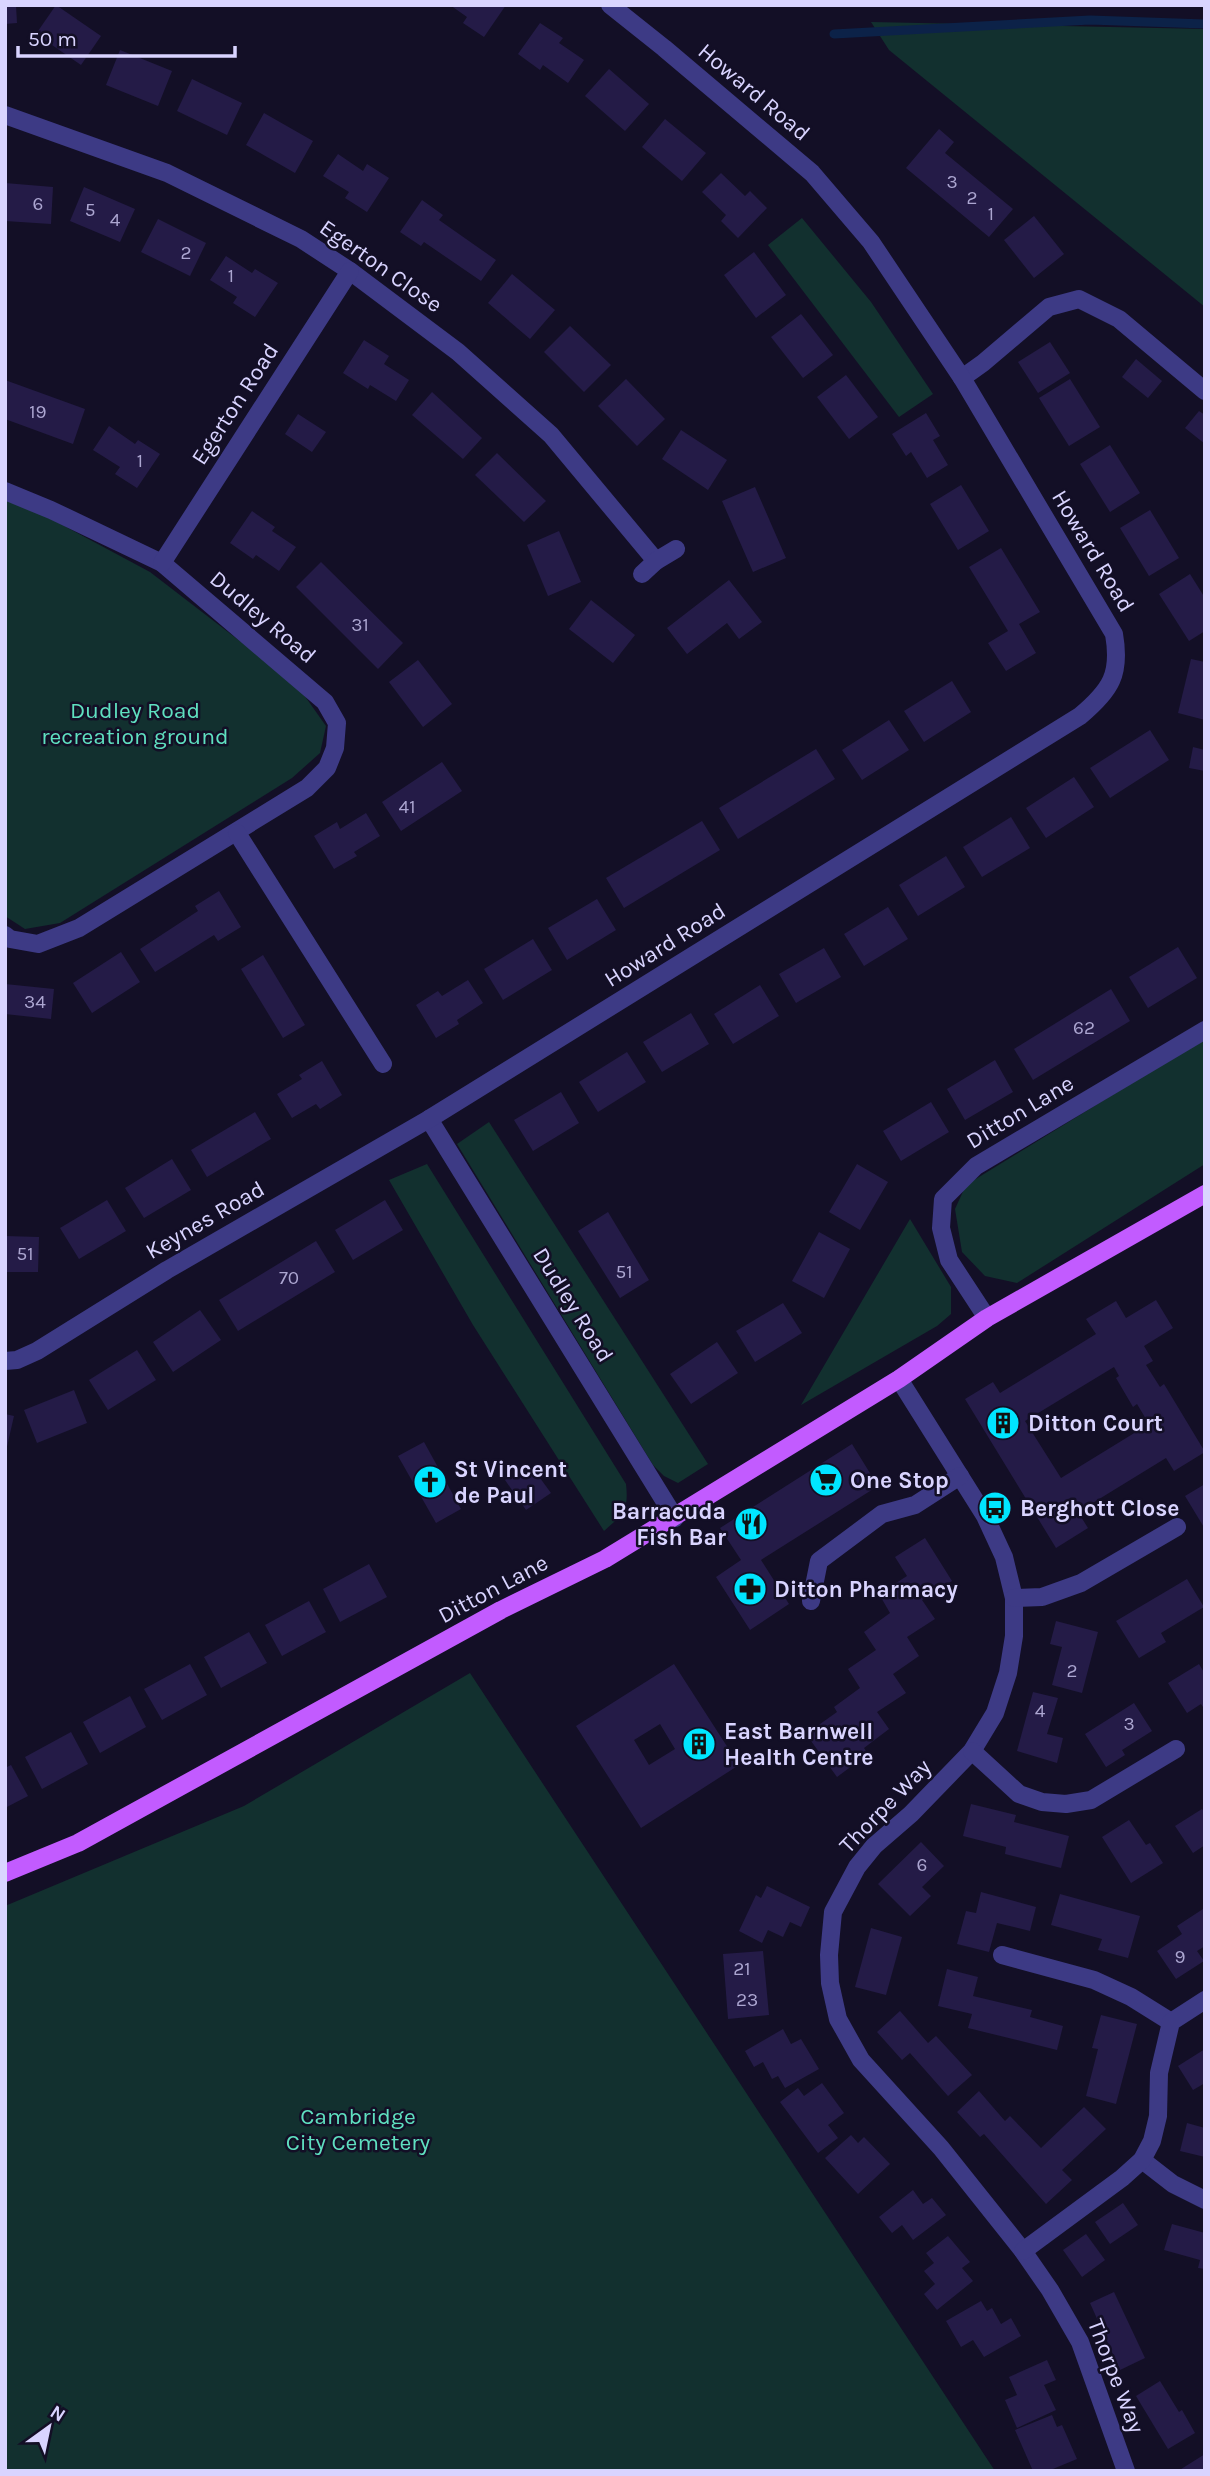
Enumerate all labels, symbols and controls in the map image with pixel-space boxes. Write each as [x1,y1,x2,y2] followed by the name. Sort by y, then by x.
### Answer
[18,14,234,58] scale bar
[28,27,77,51] text: 50 m
[693,37,815,147] street label: Howard Road
[946,171,958,193] house number: 3
[966,187,978,209] house number: 2
[33,193,43,215] house number: 6
[85,199,95,221] house number: 5
[988,203,994,225] house number: 1
[110,209,121,231] house number: 4
[314,214,448,318] street label: Egerton Close
[180,242,192,264] house number: 2
[228,265,234,287] house number: 1
[186,338,284,470] street label: Egerton Road
[29,401,47,423] house number: 19
[137,450,143,472] house number: 1
[1046,485,1140,617] street label: Howard Road
[204,565,322,669] street label: Dudley Road
[351,614,369,636] house number: 31
[41,697,229,750] park label: Dudley Road recreation ground
[399,796,415,818] house number: 41
[599,897,731,993] street label: Howard Road
[24,991,46,1013] house number: 34
[1073,1017,1095,1039] house number: 62
[961,1069,1079,1155] street label: Ditton Lane
[141,1175,269,1265] street label: Keynes Road
[16,1243,34,1265] house number: 51
[527,1243,619,1367] street label: Dudley Road
[615,1261,633,1283] house number: 51
[279,1267,299,1289] house number: 70
[984,1404,1022,1442] building icon: Ditton Court
[1028,1410,1163,1437] place label: Ditton Court
[454,1456,567,1509] place label: St Vincent de Paul
[807,1461,845,1499] supermarket icon: One Stop
[411,1463,449,1501] church icon: St Vincent de Paul
[850,1467,949,1494] place label: One Stop
[976,1489,1014,1527] bus stop icon: Berghott Close
[1020,1495,1180,1522] place label: Berghott Close
[612,1498,726,1551] place label: Barracuda Fish Bar
[732,1505,770,1543] restaurant icon: Barracuda Fish Bar
[434,1549,552,1629] street label: Ditton Lane
[731,1570,769,1608] pharmacy icon: Ditton Pharmacy
[774,1576,958,1603] place label: Ditton Pharmacy
[1066,1660,1078,1682] house number: 2
[1035,1700,1046,1722] house number: 4
[1123,1713,1135,1735] house number: 3
[724,1718,873,1771] place label: East Barnwell Health Centre
[680,1725,718,1763] building icon: East Barnwell Health Centre
[834,1753,937,1859] street label: Thorpe Way
[917,1854,927,1876] house number: 6
[1174,1946,1186,1968] house number: 9
[733,1958,751,1980] house number: 21
[736,1989,758,2011] house number: 23
[286,2103,431,2156] park label: Cambridge City Cemetery
[1082,2315,1150,2437] street label: Thorpe Way
[14,2392,84,2462] north arrow
[46,2401,69,2427] text: N

